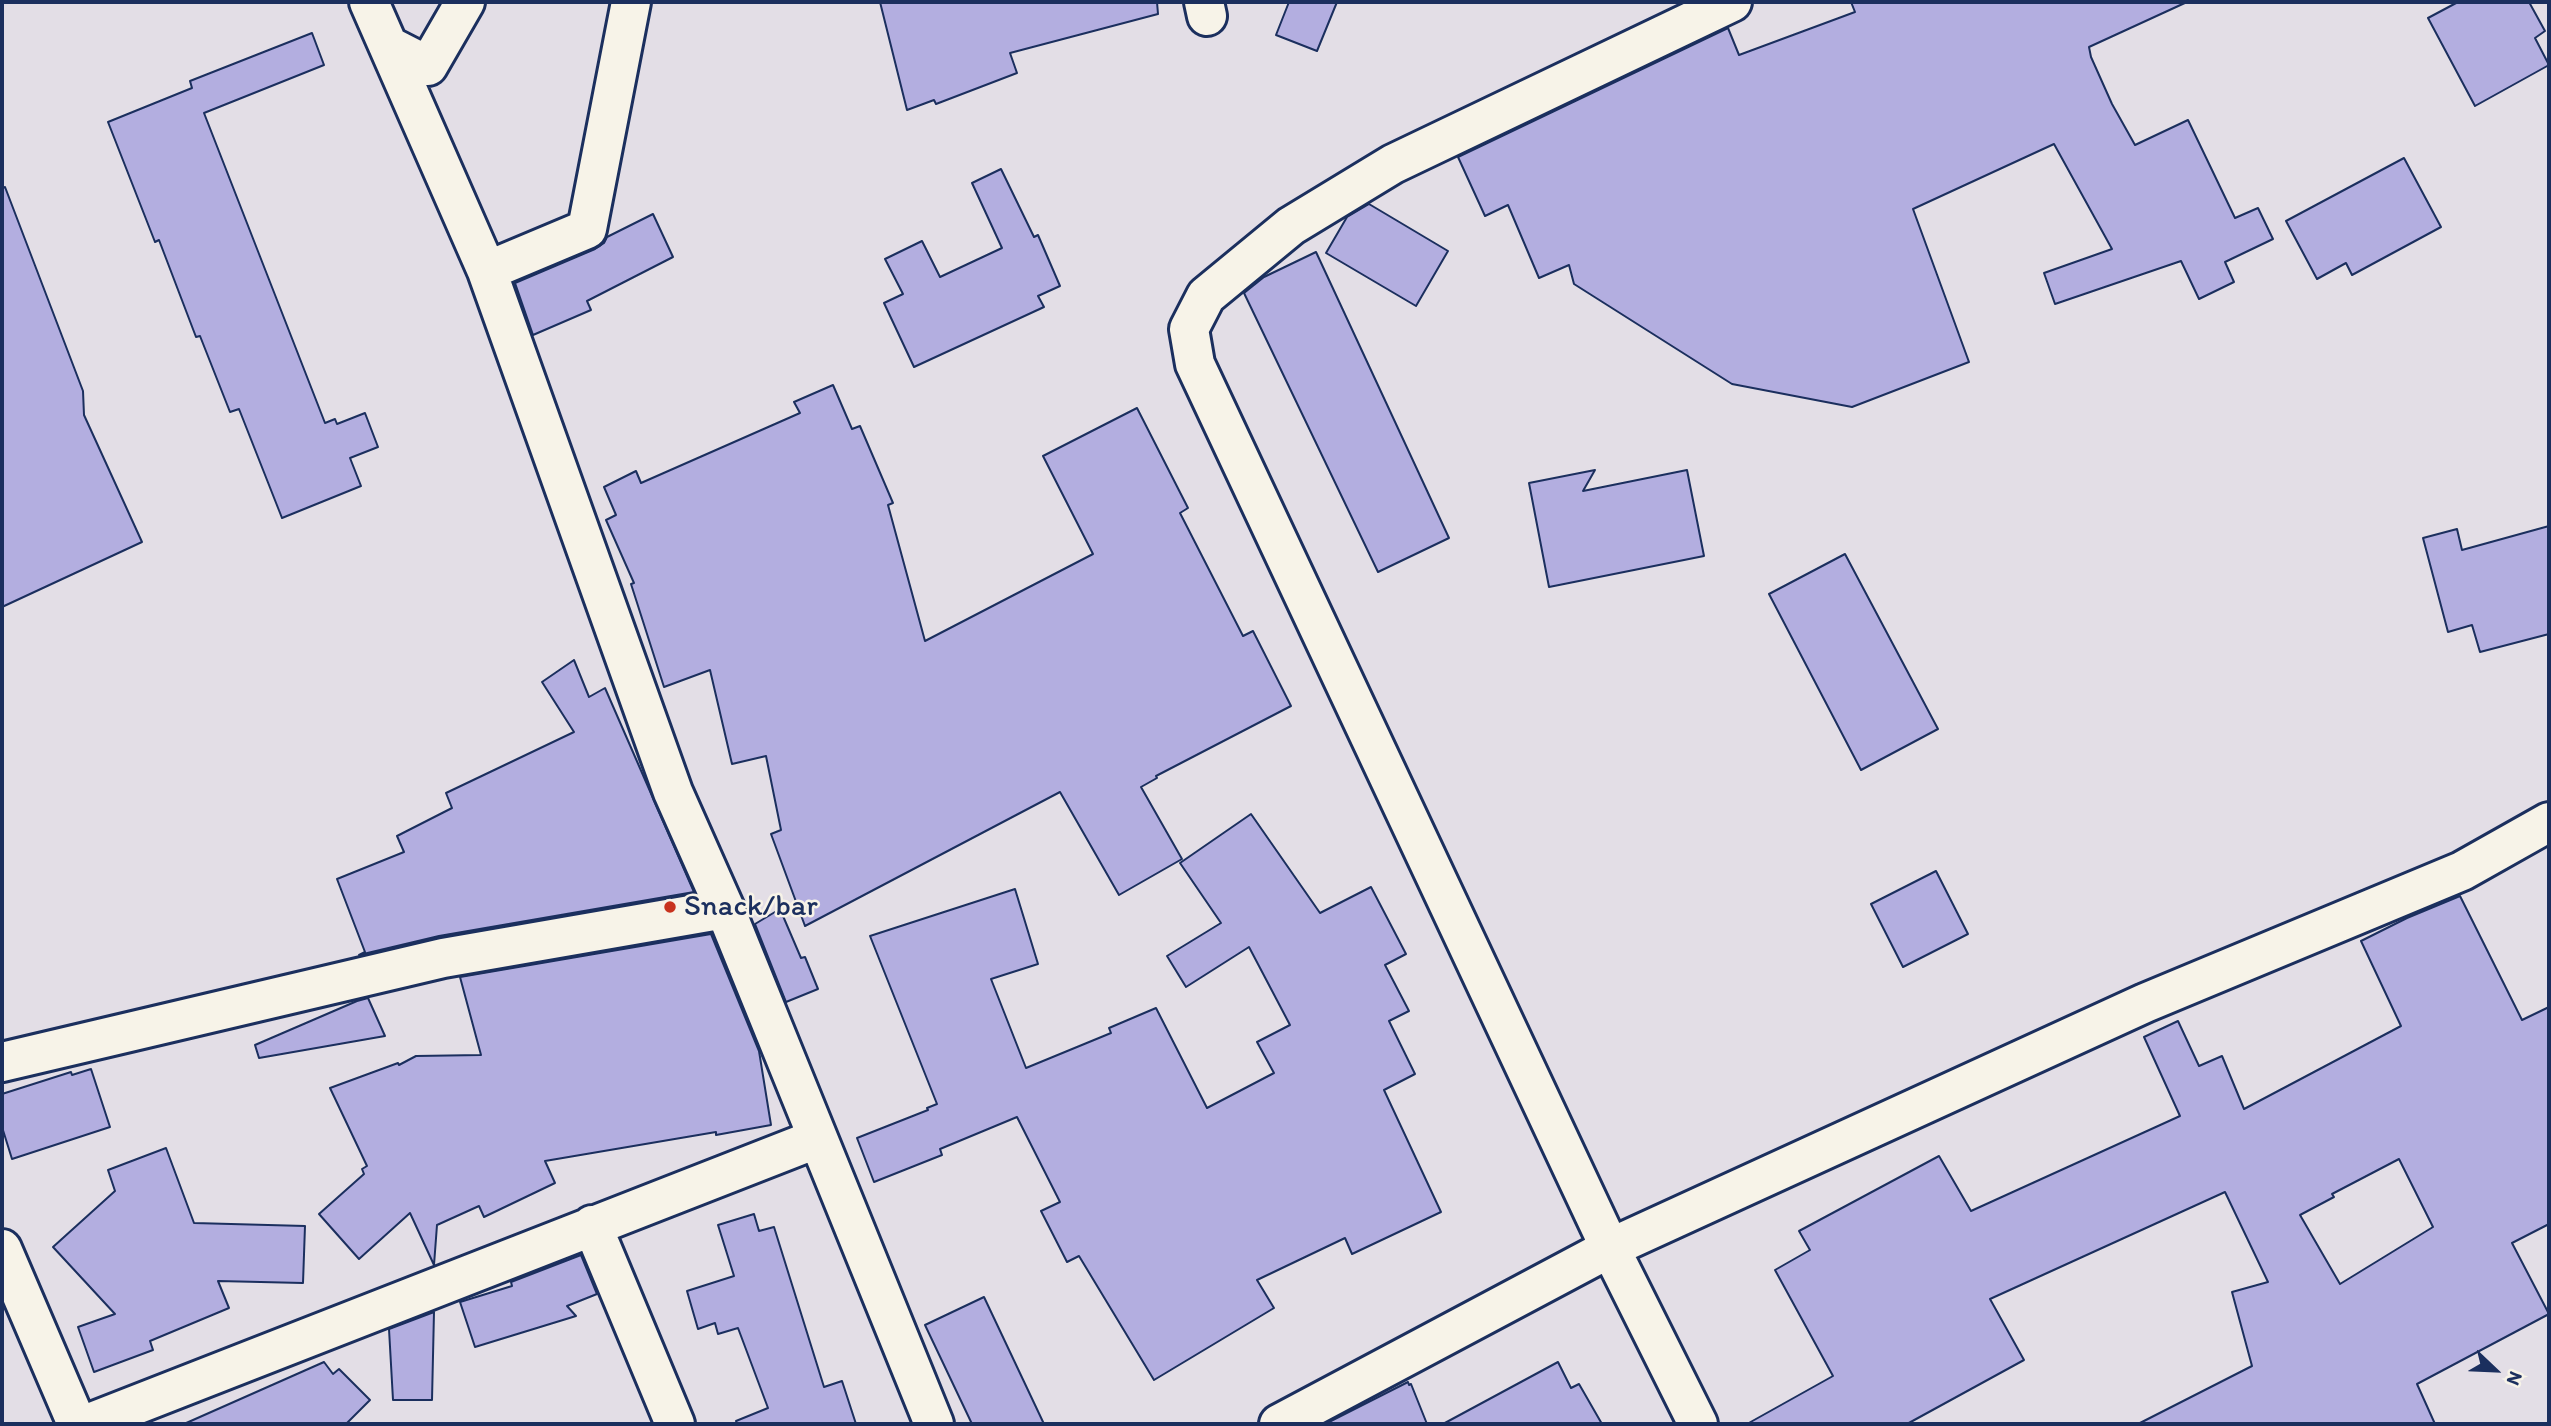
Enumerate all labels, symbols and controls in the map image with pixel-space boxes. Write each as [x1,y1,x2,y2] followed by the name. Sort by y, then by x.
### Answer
[684,889,818,925] place label: Snack/bar
[662,899,678,915] marker: Snack/bar
[2460,1335,2530,1405] north arrow
[2502,1368,2528,1389] text: N

